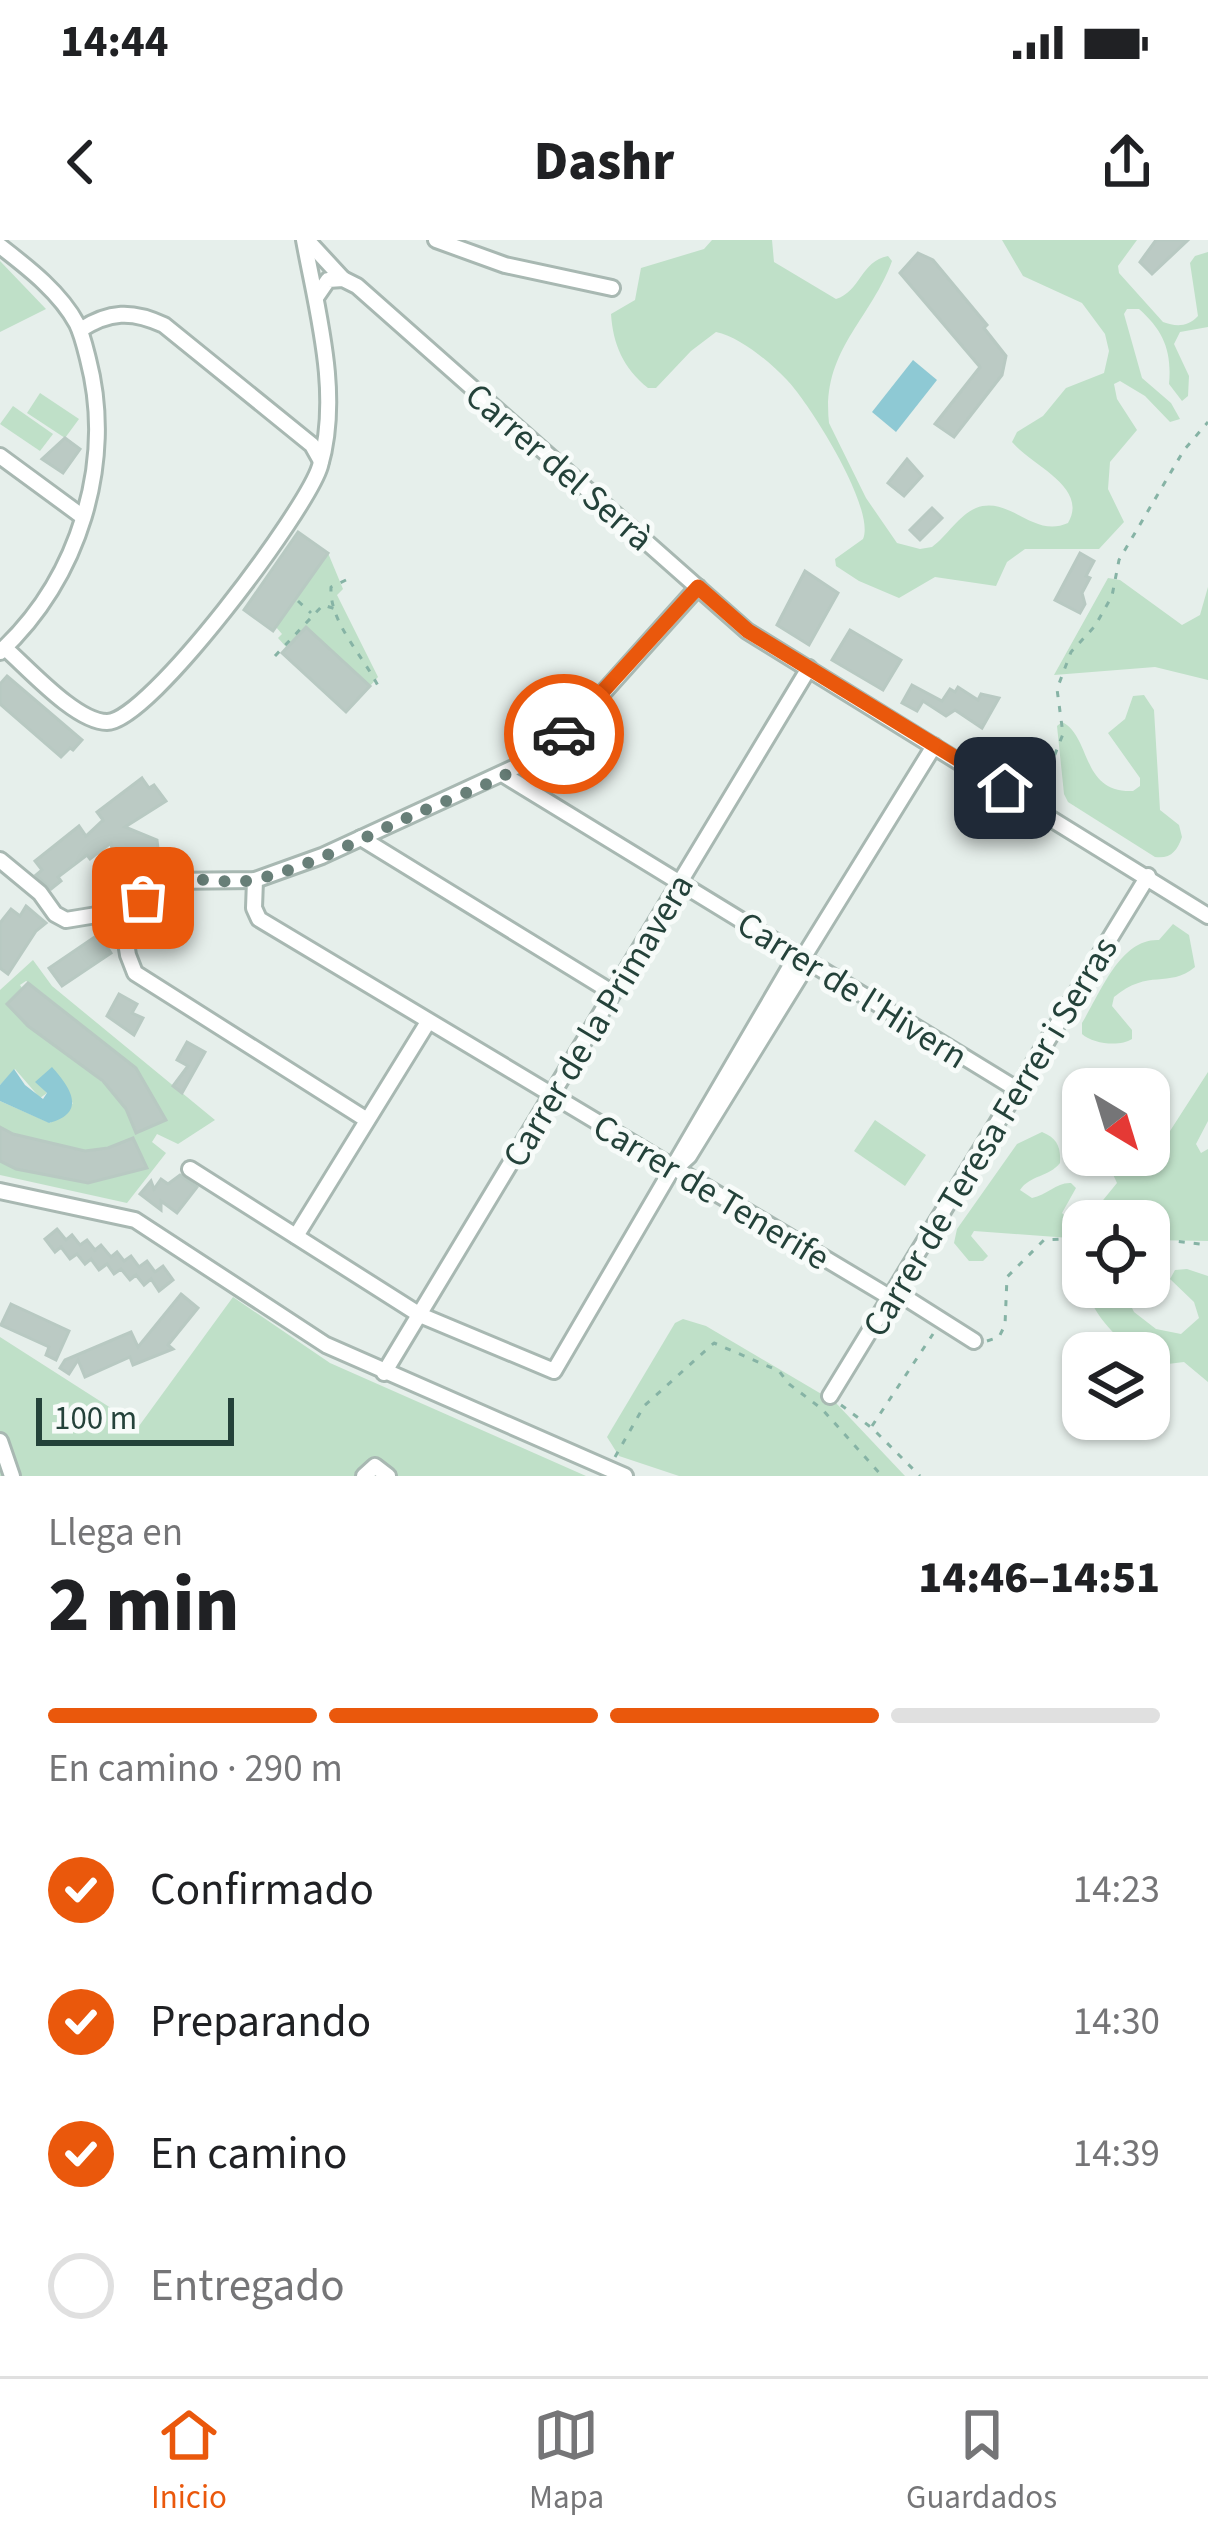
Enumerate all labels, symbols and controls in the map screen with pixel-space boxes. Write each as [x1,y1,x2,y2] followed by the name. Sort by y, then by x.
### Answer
[60,10,169,74] text: 14:44
[534,124,674,201] text: Dashr
[48,129,114,195] icon: back
[1094,129,1160,195] icon: share
[454,371,664,563] street label: Carrer del Serrà
[504,674,624,794] courier
[531,701,597,767] icon: car
[954,737,1056,839] pin
[972,755,1038,821] icon: home
[92,847,194,949] pin
[490,864,706,1177] street label: Carrer de la Primavera
[110,865,176,931] icon: bag
[727,899,977,1082] street label: Carrer de l'Hivern
[850,927,1130,1347] street label: Carrer de Teresa Ferrer i Serras
[1062,1068,1170,1176] north arrow
[1062,1068,1170,1440] map controls
[583,1102,839,1283] street label: Carrer de Tenerife
[1062,1200,1170,1308] button: locate
[1062,1332,1170,1440] button: layers
[36,1392,234,1445] scale bar
[54,1395,137,1442] text: 100 m
[48,1505,183,1561] text: Llega en
[918,1546,1160,1610] text: 14:46–14:51
[48,1550,240,1661] text: 2 min
[48,1741,343,1797] text: En camino · 290 m
[48,1857,114,1923] icon: check
[150,1858,374,1922] text: Confirmado
[1073,1862,1160,1918] text: 14:23
[48,1989,114,2055] icon: check
[150,1990,371,2054] text: Preparando
[1073,1994,1160,2050] text: 14:30
[48,2121,114,2187] icon: check
[150,2122,347,2186] text: En camino
[1073,2126,1160,2182] text: 14:39
[150,2254,345,2318] text: Entregado
[151,2402,227,2521] tab: Inicio
[529,2402,604,2521] tab: Mapa
[906,2402,1057,2521] tab: Guardados

